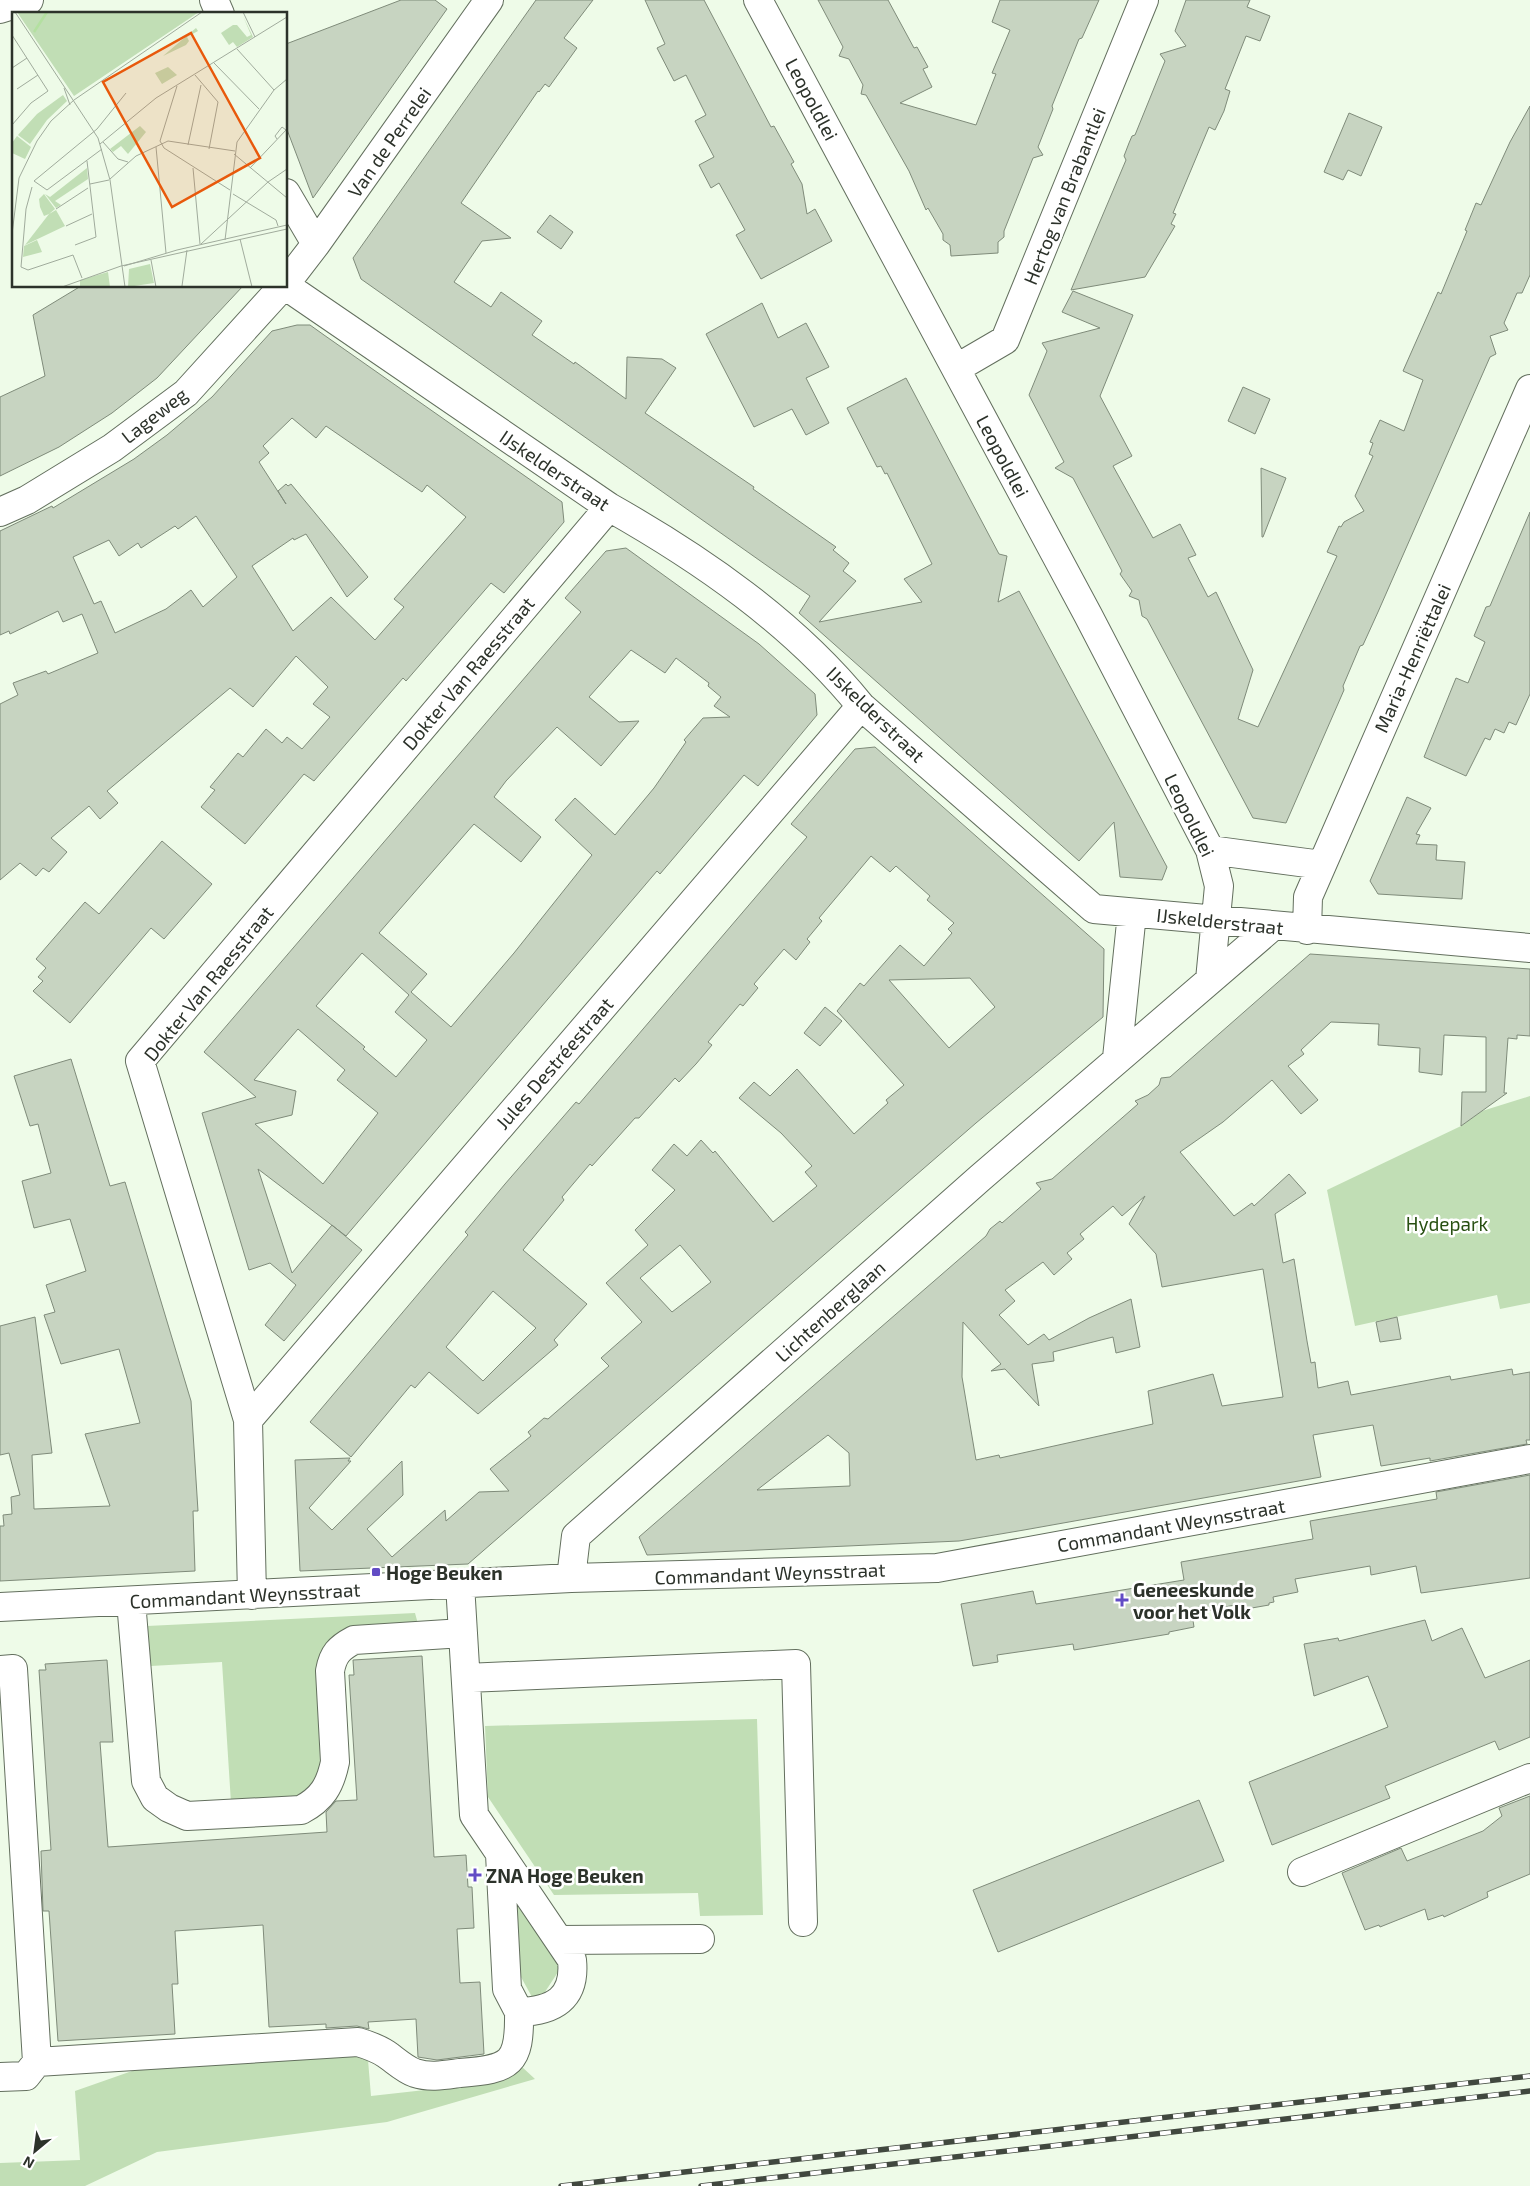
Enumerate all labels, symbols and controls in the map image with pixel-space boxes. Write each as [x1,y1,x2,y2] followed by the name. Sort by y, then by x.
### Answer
[12,12,288,288] inset map
[781,54,843,144] street label: Leopoldlei
[343,83,435,201] street label: Van de Perrelei
[1018,104,1110,288] street label: Hertog van Brabantlei
[116,382,192,448] street label: Lageweg
[972,411,1034,501] street label: Leopoldlei
[496,425,614,515] street label: IJskelderstraat
[1369,580,1455,736] street label: Maria-Henriëttalei
[397,592,539,754] street label: Dokter Van Raesstraat
[822,661,930,767] street label: IJskelderstraat
[1160,770,1220,860] street label: Leopoldlei
[138,901,278,1065] street label: Dokter Van Raesstraat
[1155,903,1285,939] street label: IJskelderstraat
[490,992,618,1134] street label: Jules Destréestraat
[1406,1212,1489,1235] park label: Hydepark
[770,1256,890,1366] street label: Lichtenberglaan
[1055,1494,1287,1556] street label: Commandant Weynsstraat
[654,1557,886,1589] street label: Commandant Weynsstraat
[386,1561,503,1584] place label: Hoge Beuken
[370,1566,382,1578] marker: Hoge Beuken
[129,1577,361,1613] street label: Commandant Weynsstraat
[1133,1578,1255,1623] place label: Geneeskunde voor het Volk
[1115,1593,1129,1607] marker: Geneeskunde voor het Volk
[486,1864,644,1887] place label: ZNA Hoge Beuken
[468,1868,482,1882] marker: ZNA Hoge Beuken
[10,2126,60,2176] north arrow
[20,2153,37,2173] text: N

